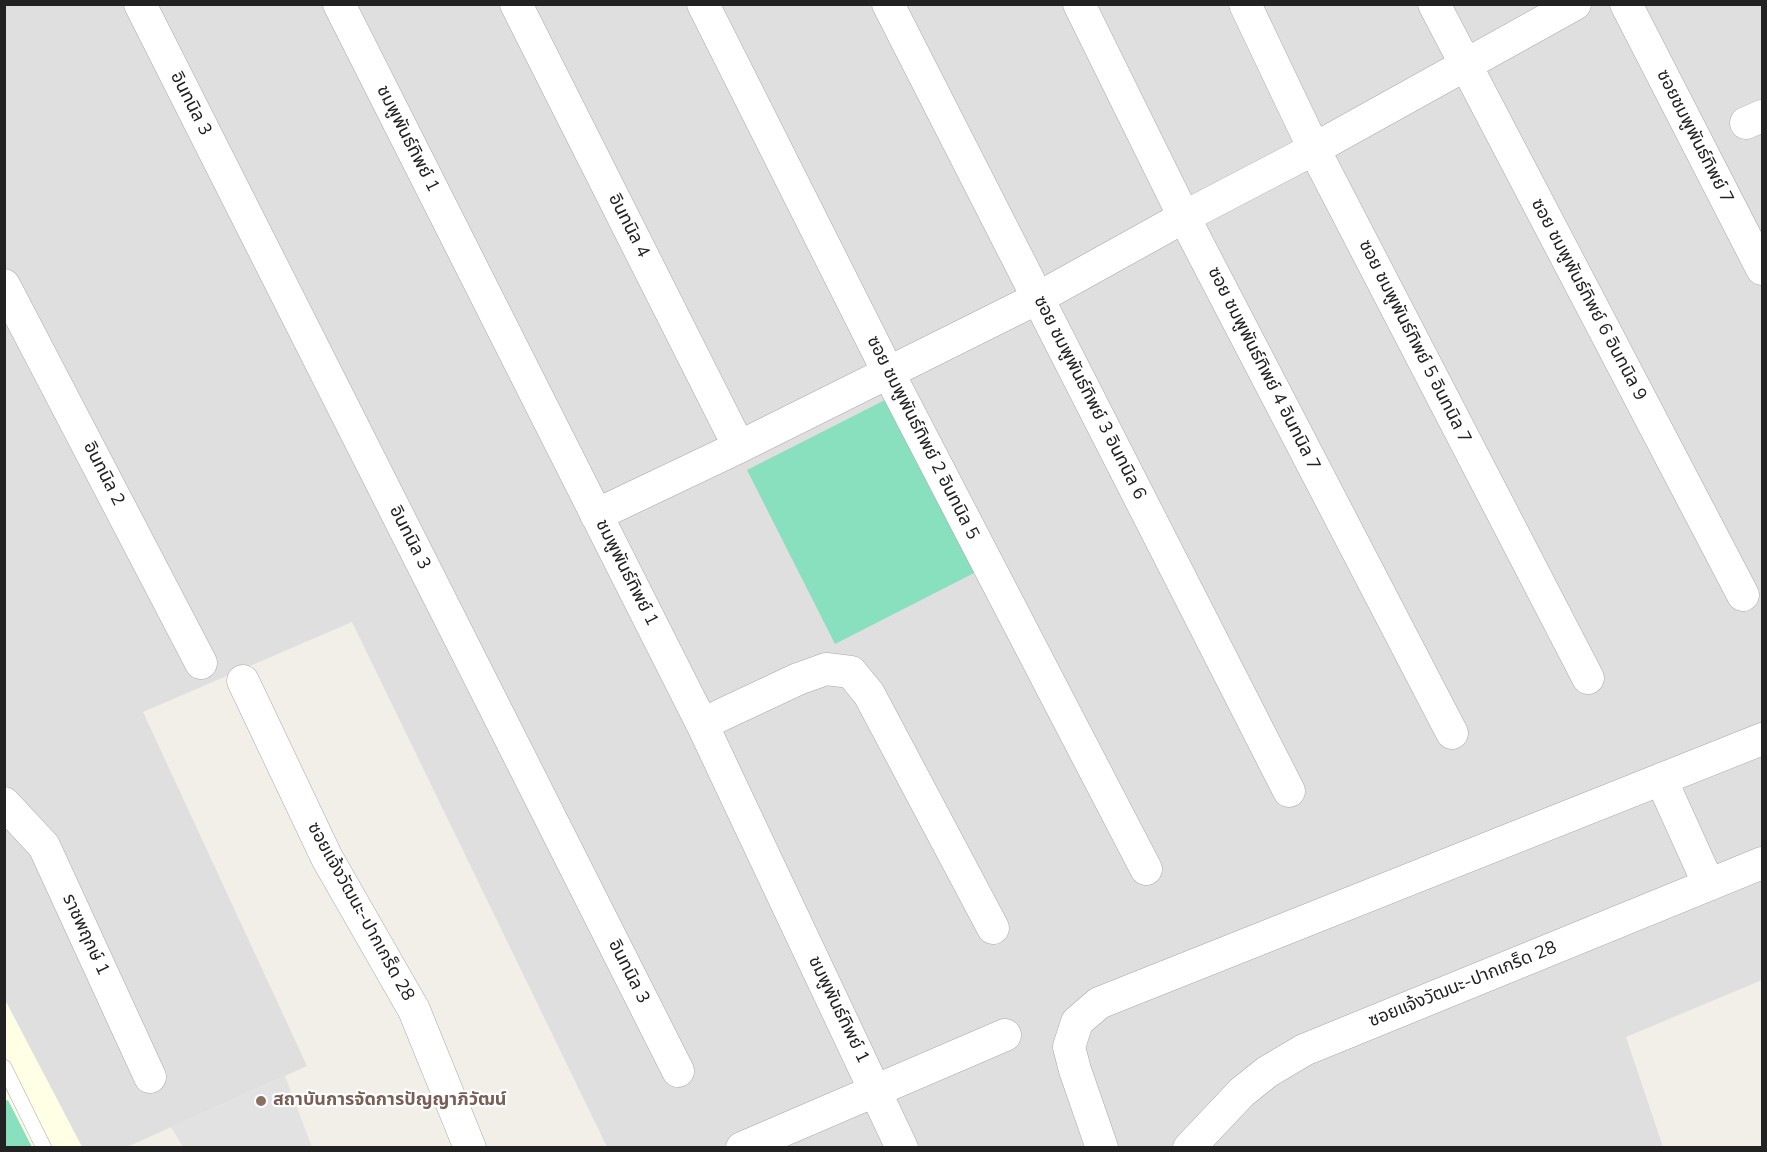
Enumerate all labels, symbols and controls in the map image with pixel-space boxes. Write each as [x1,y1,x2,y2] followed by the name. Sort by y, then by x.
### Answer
[1651,66,1737,208] street label: ซอยชมพูพันธ์ทิพย์ 7
[165,68,215,140] street label: อินทนิล 3
[371,82,443,196] street label: ชมพูพันธ์ทิพย์ 1
[603,190,653,262] street label: อินทนิล 4
[1525,195,1651,405] street label: ซอย ชมพูพันธ์ทิพย์ 6 อินทนิล 9
[1353,237,1475,447] street label: ซอย ชมพูพันธ์ทิพย์ 5 อินทนิล 7
[1202,264,1324,474] street label: ซอย ชมพูพันธ์ทิพย์ 4 อินทนิล 7
[1028,293,1150,503] street label: ซอย ชมพูพันธ์ทิพย์ 3 อินทนิล 6
[861,333,983,543] street label: ซอย ชมพูพันธ์ทิพย์ 2 อินทนิล 5
[78,438,128,510] street label: อินทนิล 2
[384,502,434,574] street label: อินทนิล 3
[590,516,662,630] street label: ชมพูพันธ์ทิพย์ 1
[302,819,418,1005] street label: ซอยแจ้งวัฒนะ-ปากเกร็ด 28
[57,891,113,979] street label: ราชพฤกษ์ 1
[603,936,653,1008] street label: อินทนิล 3
[1366,937,1560,1033] street label: ซอยแจ้งวัฒนะ-ปากเกร็ด 28
[803,953,873,1067] street label: ชมพูพันธ์ทิพย์ 1
[273,1090,506,1112] place label: สถาบันการจัดการปัญญาภิวัฒน์
[254,1094,268,1108] marker: สถาบันการจัดการปัญญาภิวัฒน์

